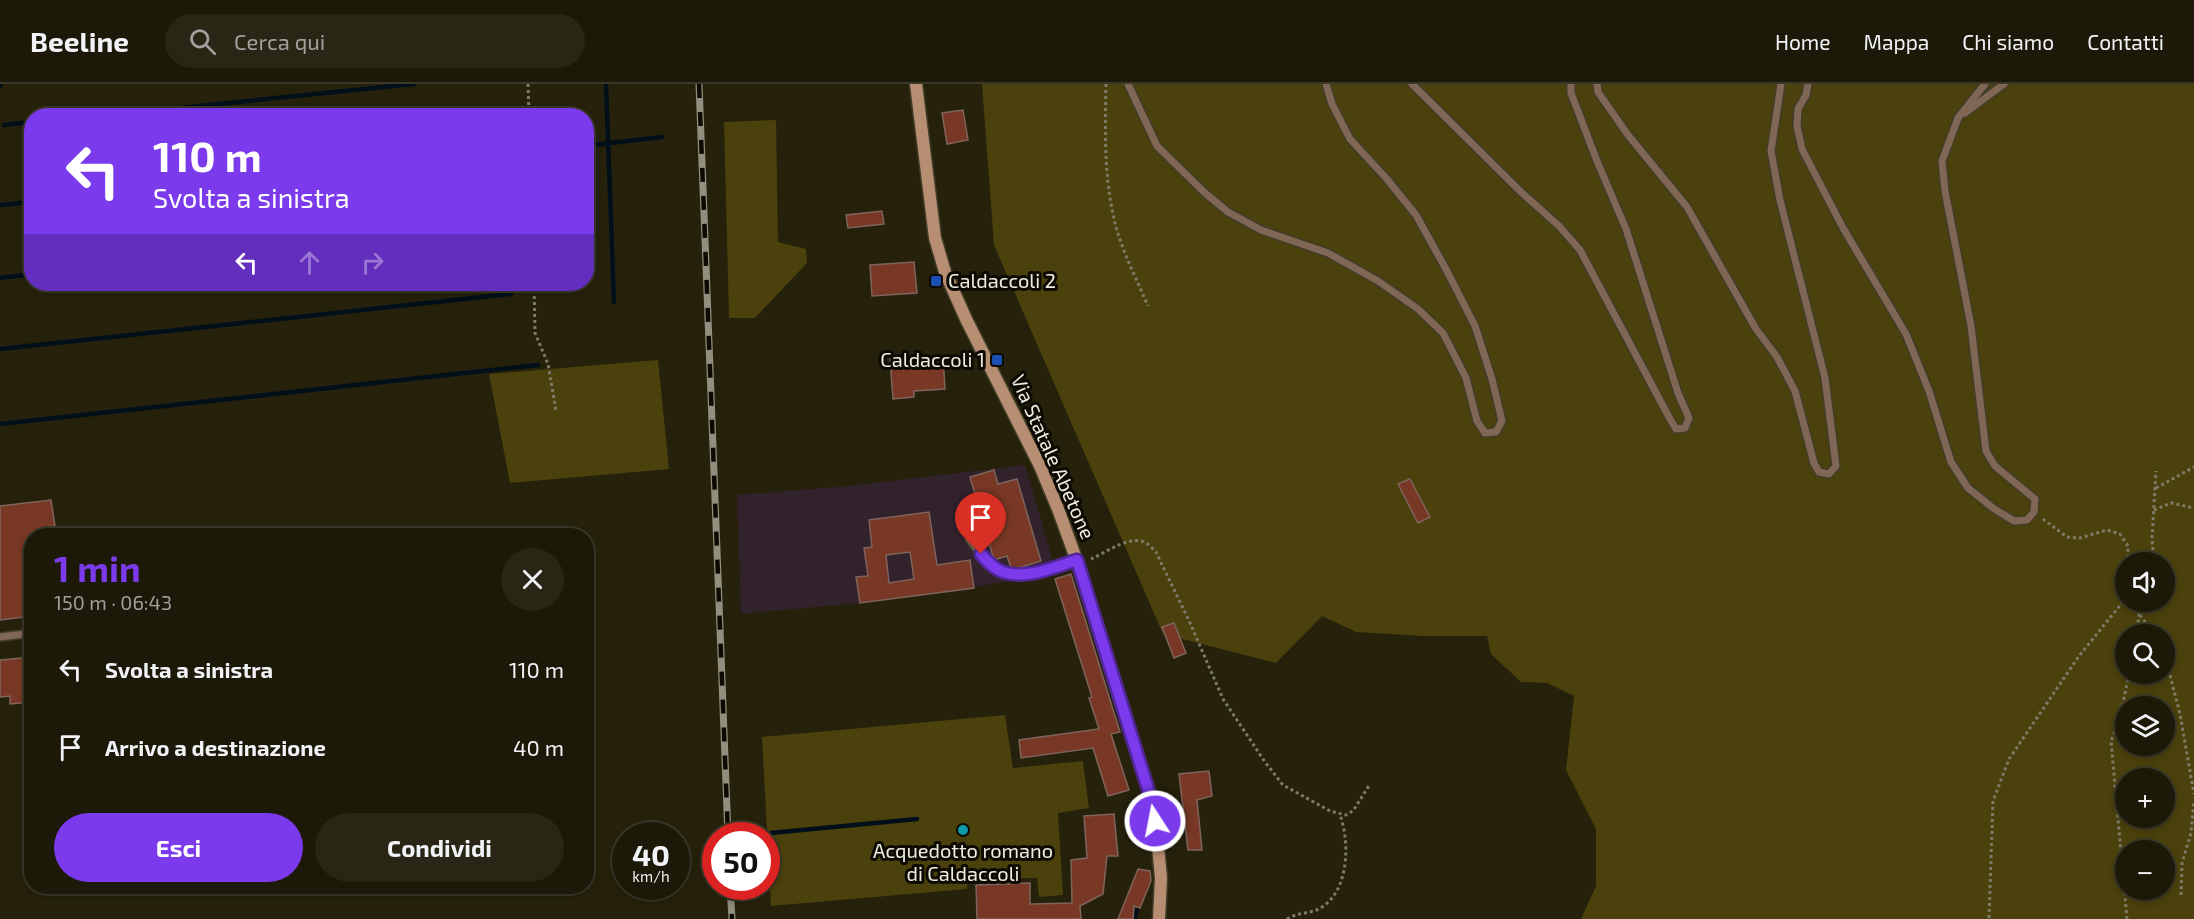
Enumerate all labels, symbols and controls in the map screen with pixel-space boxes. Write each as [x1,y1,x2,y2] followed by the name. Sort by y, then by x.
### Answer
[165,14,585,68] search box
[30,24,129,58] text: Beeline
[186,25,219,58] icon: search
[234,28,325,54] text: Cerca qui
[1775,29,1831,54] text: Home
[1864,29,1929,54] text: Mappa
[1962,29,2054,54] text: Chi siamo
[2087,29,2164,54] text: Contatti
[153,130,262,180] text: 110 m
[54,132,132,210] icon: left
[153,181,350,213] text: Svolta a sinistra
[230,246,263,279] icon: left
[293,246,326,279] icon: ahead
[356,246,389,279] icon: right
[948,268,1056,292] place label: Caldaccoli 2
[929,274,943,288] marker: Caldaccoli 2
[880,347,985,371] place label: Caldaccoli 1
[990,353,1004,367] marker: Caldaccoli 1
[1007,371,1101,543] street label: Via Statale Abetone
[955,492,1006,554] pin
[964,501,997,534] icon: arrive
[54,546,141,589] text: 1 min
[501,548,564,611] button: close
[2115,552,2175,900] map controls
[2115,552,2175,612] button: sound
[54,590,172,614] text: 150 m · 06:43
[2115,624,2175,684] button: search
[54,653,87,686] icon: left
[105,656,273,682] text: Svolta a sinistra
[509,656,564,682] text: 110 m
[2115,696,2175,756] button: layers
[54,731,87,764] icon: arrive
[105,734,326,760] text: Arrivo a destinazione
[513,734,564,760] text: 40 m
[2115,768,2175,828] button: +
[1123,789,1187,853] position arrow
[54,813,303,882] button: Esci
[315,813,564,882] button: Condividi
[702,822,780,900] speed limit sign: 50
[956,823,970,837] marker: Acquedotto romano di Caldaccoli
[632,836,670,872] text: 40
[873,838,1053,885] place label: Acquedotto romano di Caldaccoli
[2115,840,2175,900] button: −
[632,867,670,885] text: km/h

